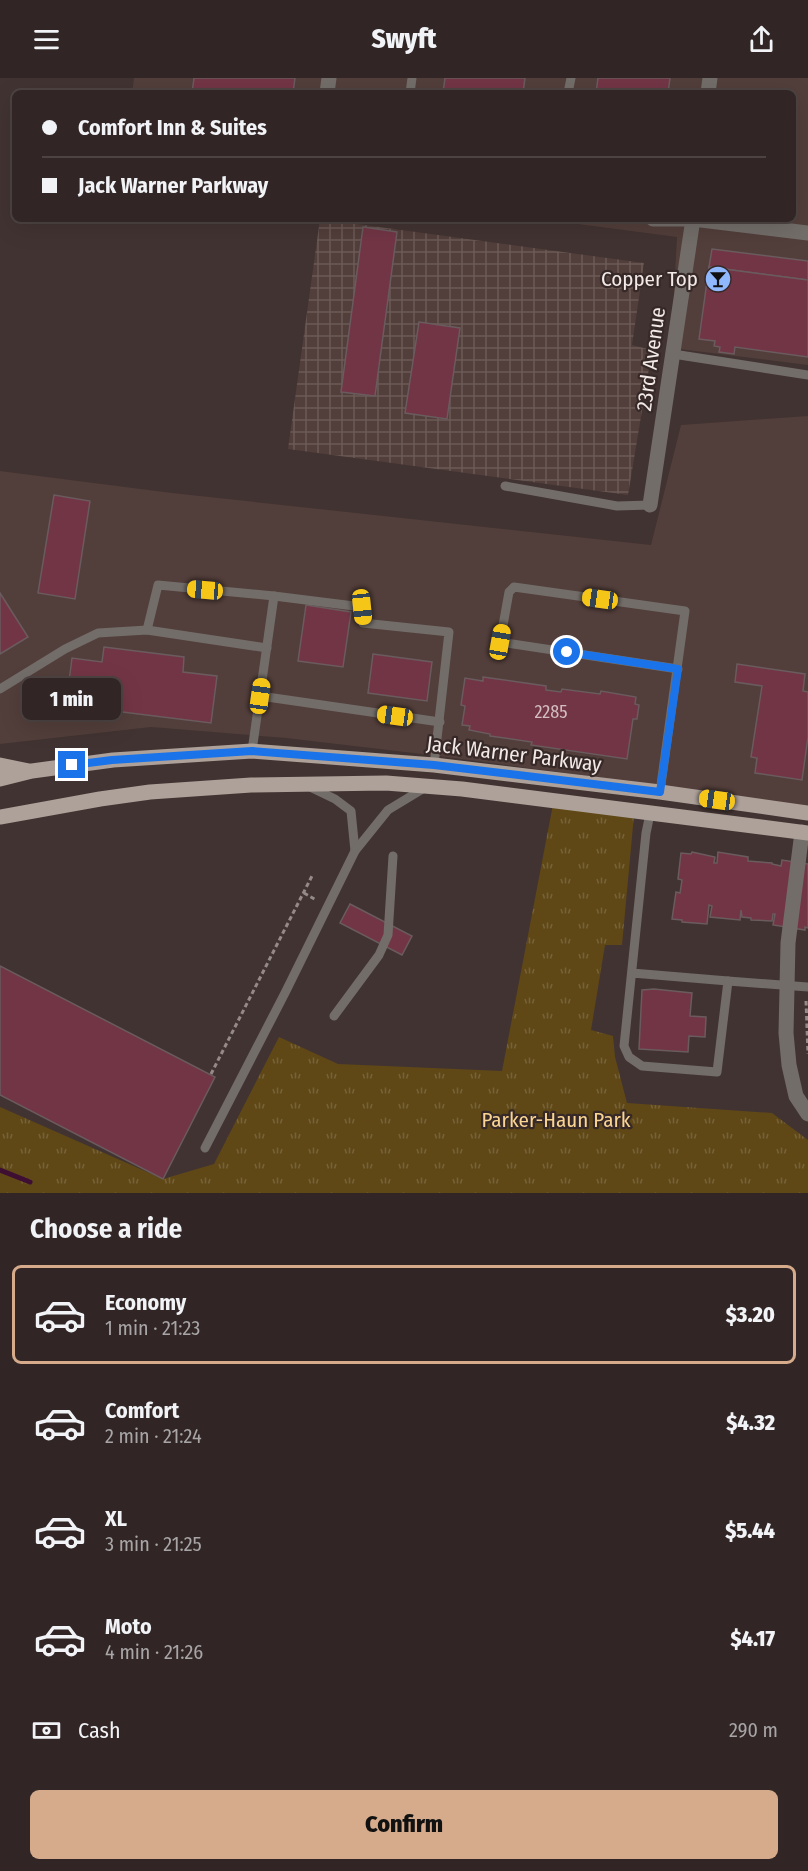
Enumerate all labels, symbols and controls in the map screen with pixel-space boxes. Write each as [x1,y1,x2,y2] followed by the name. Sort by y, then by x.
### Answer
[30,23,63,56] icon: menu
[372,23,436,55] text: Swyft
[745,23,778,56] icon: share
[78,114,267,141] text: Comfort Inn & Suites
[78,172,268,199] text: Jack Warner Parkway
[703,264,733,294] bar icon: Copper Top
[601,266,698,292] place label: Copper Top
[631,305,671,413] street label: 23rd Avenue
[186,579,224,601] car
[351,588,373,626] car
[581,588,619,610] car
[488,623,512,661] car
[553,638,580,665] route start
[249,677,271,715] car
[22,678,122,720] callout: 1 min
[50,687,93,711] text: 1 min
[534,701,568,723] house number: 2285
[376,705,414,727] car
[425,730,604,778] street label: Jack Warner Parkway
[58,751,85,778] route end
[698,789,736,811] car
[481,1107,631,1133] park label: Parker-Haun Park
[30,1213,182,1245] text: Choose a ride
[33,1288,87,1342] icon: car
[105,1289,186,1316] text: Economy
[726,1301,775,1328] text: $3.20
[105,1316,200,1340] text: 1 min · 21:23
[33,1396,87,1450] icon: car
[105,1397,179,1424] text: Comfort
[726,1409,775,1436] text: $4.32
[105,1424,202,1448] text: 2 min · 21:24
[33,1504,87,1558] icon: car
[105,1505,127,1532] text: XL
[725,1517,775,1544] text: $5.44
[105,1532,202,1556] text: 3 min · 21:25
[33,1612,87,1666] icon: car
[105,1613,152,1640] text: Moto
[730,1625,775,1652] text: $4.17
[105,1640,203,1664] text: 4 min · 21:26
[30,1714,63,1747] icon: cash
[78,1717,121,1744] text: Cash
[729,1718,778,1742] text: 290 m
[30,1790,778,1859] button: Confirm

